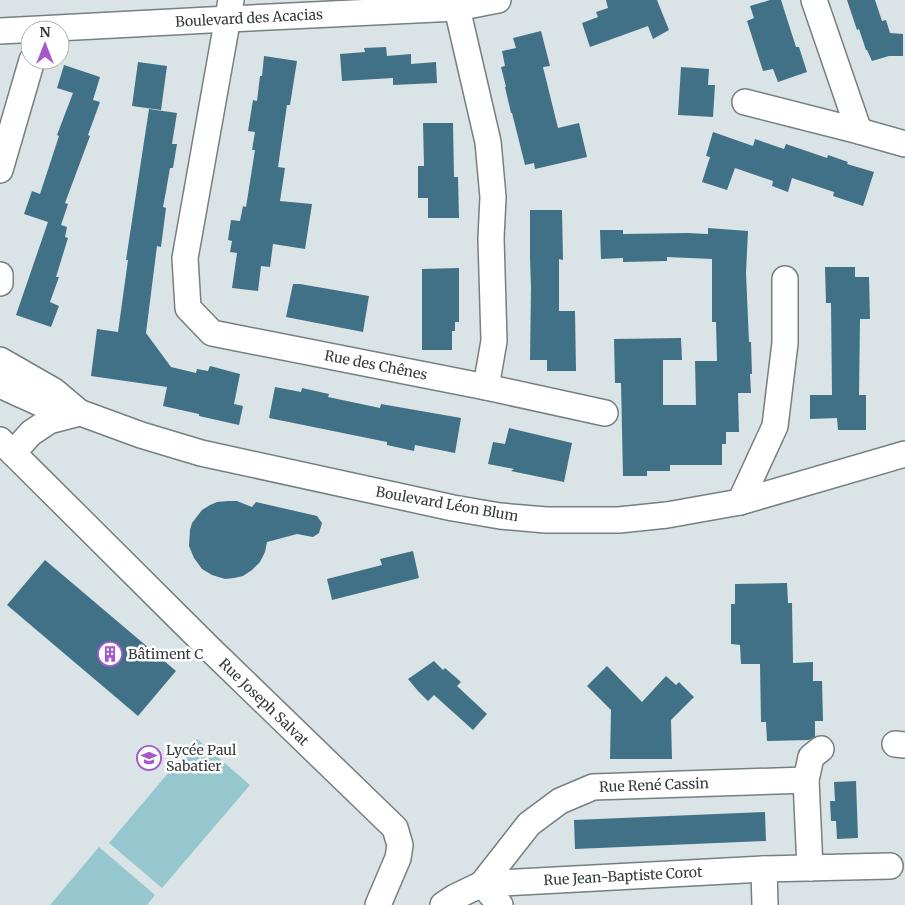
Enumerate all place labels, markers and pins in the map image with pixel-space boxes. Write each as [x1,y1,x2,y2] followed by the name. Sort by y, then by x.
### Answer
[97,641,123,667] building icon: Bâtiment C
[128,645,203,663] place label: Bâtiment C
[166,741,237,775] place label: Lycée Paul Sabatier
[136,745,162,771] school or university icon: Lycée Paul Sabatier

